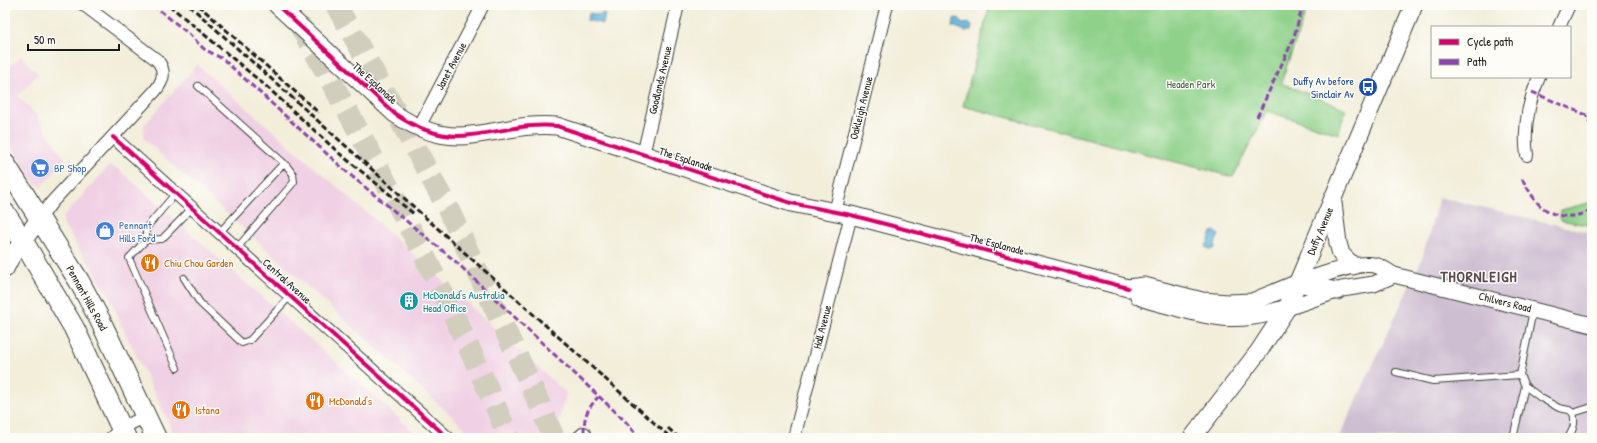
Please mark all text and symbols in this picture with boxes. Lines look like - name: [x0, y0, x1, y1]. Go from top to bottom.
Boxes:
- scale bar: [28, 26, 119, 52]
- legend: [1431, 26, 1571, 78]
- text: 50 m: [34, 31, 55, 48]
- text: Cycle path: [1467, 33, 1513, 50]
- street label: Janet Avenue: [433, 39, 470, 92]
- street label: Goodlands Avenue: [645, 44, 675, 115]
- text: Path: [1467, 53, 1487, 70]
- street label: The Esplanade: [350, 59, 401, 107]
- street label: Oakleigh Avenue: [846, 74, 876, 141]
- place label: Duffy Av before Sinclair Av: [1293, 74, 1355, 101]
- bus stop icon: Duffy Av before Sinclair Av: [1357, 76, 1379, 98]
- park label: Headen Park: [1167, 77, 1216, 91]
- street label: The Esplanade: [657, 144, 715, 174]
- supermarket icon: BP Shop: [29, 157, 51, 179]
- place label: BP Shop: [54, 161, 86, 175]
- street label: Duffy Avenue: [1304, 204, 1337, 257]
- place label: Pennant Hills Ford: [119, 218, 156, 245]
- shop icon: Pennant Hills Ford: [94, 220, 116, 242]
- street label: The Esplanade: [968, 230, 1026, 258]
- restaurant icon: Chiu Chou Garden: [139, 252, 161, 274]
- street label: Central Avenue: [260, 255, 315, 307]
- place label: Chiu Chou Garden: [164, 256, 234, 270]
- street label: Pennant Hills Road: [63, 263, 111, 334]
- district label: THORNLEIGH: [1439, 266, 1518, 287]
- place label: McDonald's Australia Head Office: [423, 288, 505, 315]
- street label: Chilvers Road: [1477, 289, 1533, 315]
- building icon: McDonald's Australia Head Office: [398, 290, 420, 312]
- street label: Hall Avenue: [810, 303, 834, 350]
- restaurant icon: McDonald's: [304, 390, 326, 412]
- place label: McDonald's: [329, 394, 372, 408]
- restaurant icon: Istana: [170, 399, 192, 421]
- place label: Istana: [195, 403, 220, 417]

